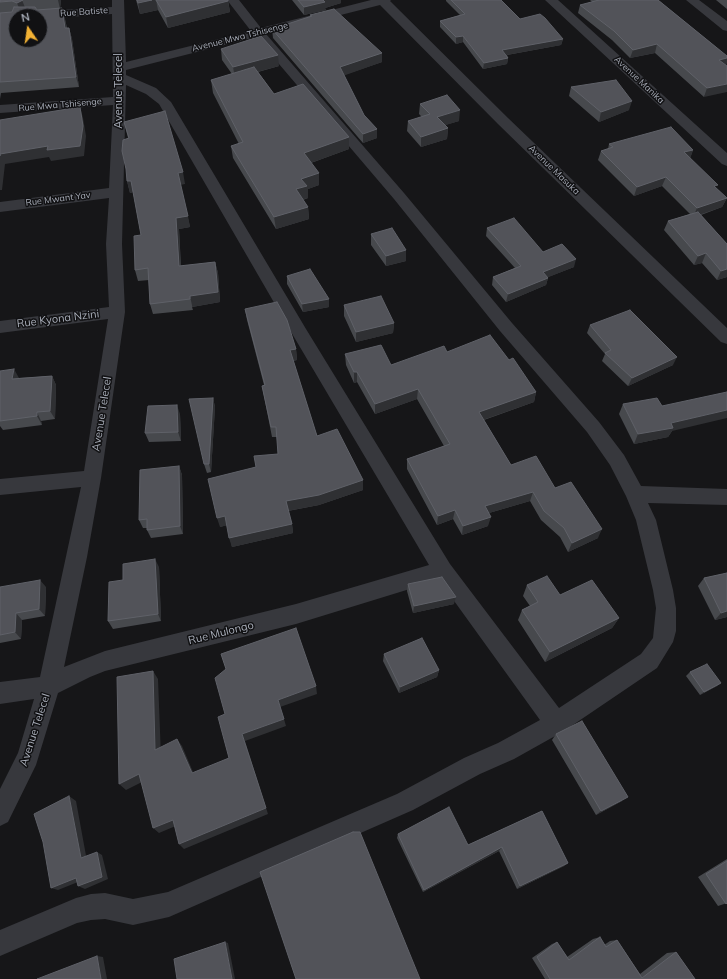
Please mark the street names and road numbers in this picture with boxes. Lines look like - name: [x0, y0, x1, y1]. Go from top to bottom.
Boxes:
- street label: Rue Batiste: [60, 5, 108, 19]
- street label: Avenue Mwa Tshisenge: [191, 20, 289, 54]
- street label: Avenue Telecel: [112, 53, 126, 129]
- street label: Avenue Manika: [612, 54, 666, 106]
- street label: Rue Mwa Tshisenge: [18, 96, 102, 114]
- street label: Avenue Masuka: [526, 143, 582, 197]
- street label: Rue Mwant Yav: [25, 190, 91, 208]
- street label: Rue Kyona Nzini: [16, 307, 100, 331]
- street label: Avenue Telecel: [90, 376, 114, 452]
- street label: Rue Mulongo: [187, 619, 255, 647]
- street label: Avenue Telecel: [17, 692, 53, 768]

